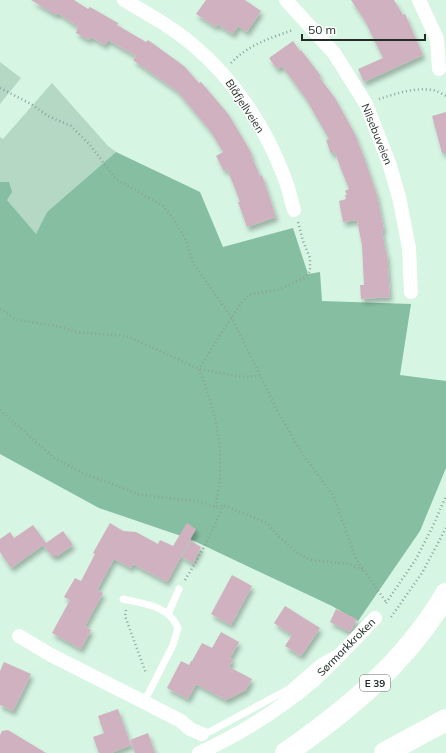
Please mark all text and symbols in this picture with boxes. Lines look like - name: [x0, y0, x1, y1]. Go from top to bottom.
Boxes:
- scale bar: [302, 16, 425, 42]
- text: 50 m: [308, 22, 336, 37]
- street label: Blåfjellveien: [223, 77, 267, 135]
- street label: Nilsebuveien: [358, 101, 396, 167]
- street label: Sørmarkkroken: [314, 615, 378, 679]
- road number: E 39: [360, 675, 390, 691]

